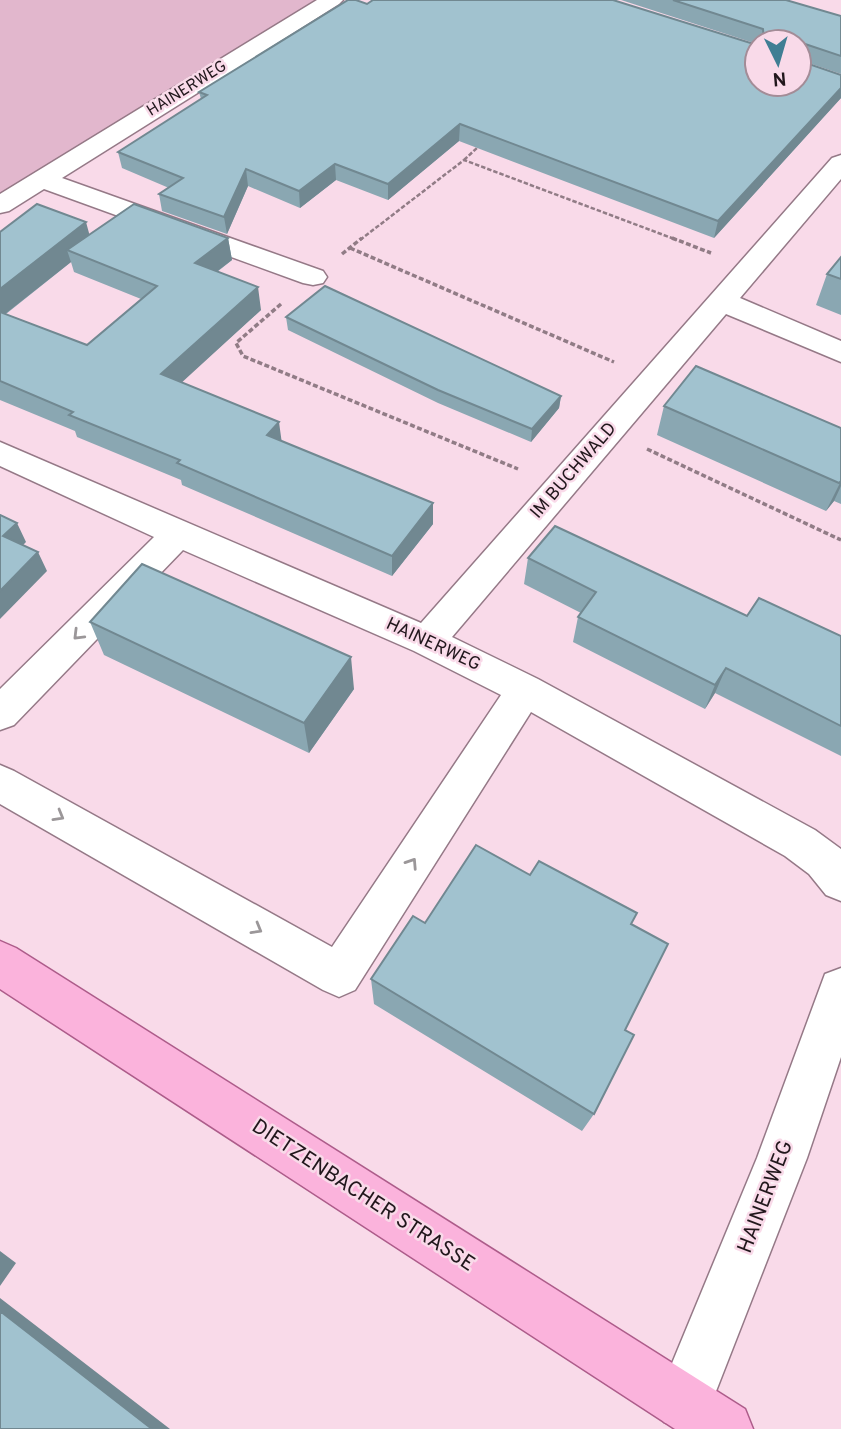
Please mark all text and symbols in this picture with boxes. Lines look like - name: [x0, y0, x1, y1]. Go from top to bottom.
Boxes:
- north arrow: [743, 28, 813, 98]
- street label: HAINERWEG: [143, 57, 231, 121]
- text: N: [771, 65, 787, 90]
- street label: IM BUCHWALD: [526, 418, 622, 524]
- street label: HAINERWEG: [382, 613, 484, 677]
- one-way arrow: [74, 626, 87, 639]
- one-way arrow: [52, 808, 65, 821]
- one-way arrow: [404, 858, 416, 871]
- one-way arrow: [250, 921, 263, 934]
- street label: DIETZENBACHER STRASSE: [246, 1114, 480, 1278]
- street label: HAINERWEG: [732, 1137, 800, 1257]

